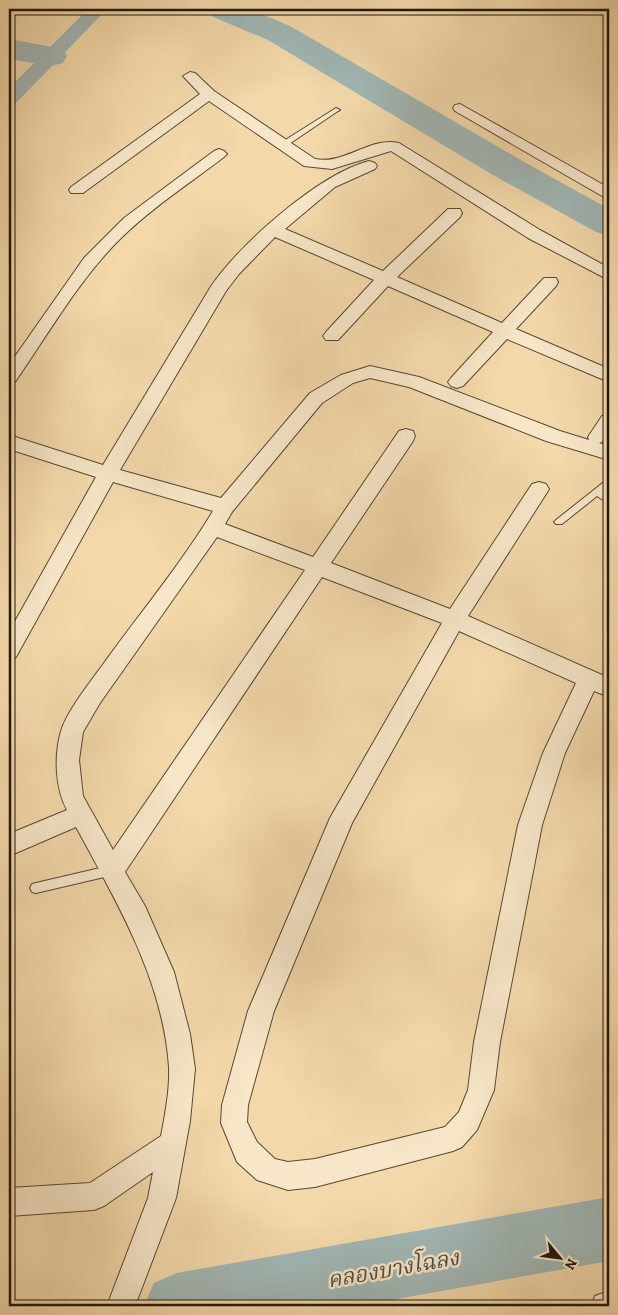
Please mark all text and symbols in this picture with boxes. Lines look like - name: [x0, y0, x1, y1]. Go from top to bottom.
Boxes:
- north arrow: [536, 1232, 586, 1282]
- water label: คลองบางโฉลง: [325, 1241, 463, 1295]
- text: N: [560, 1255, 582, 1273]

